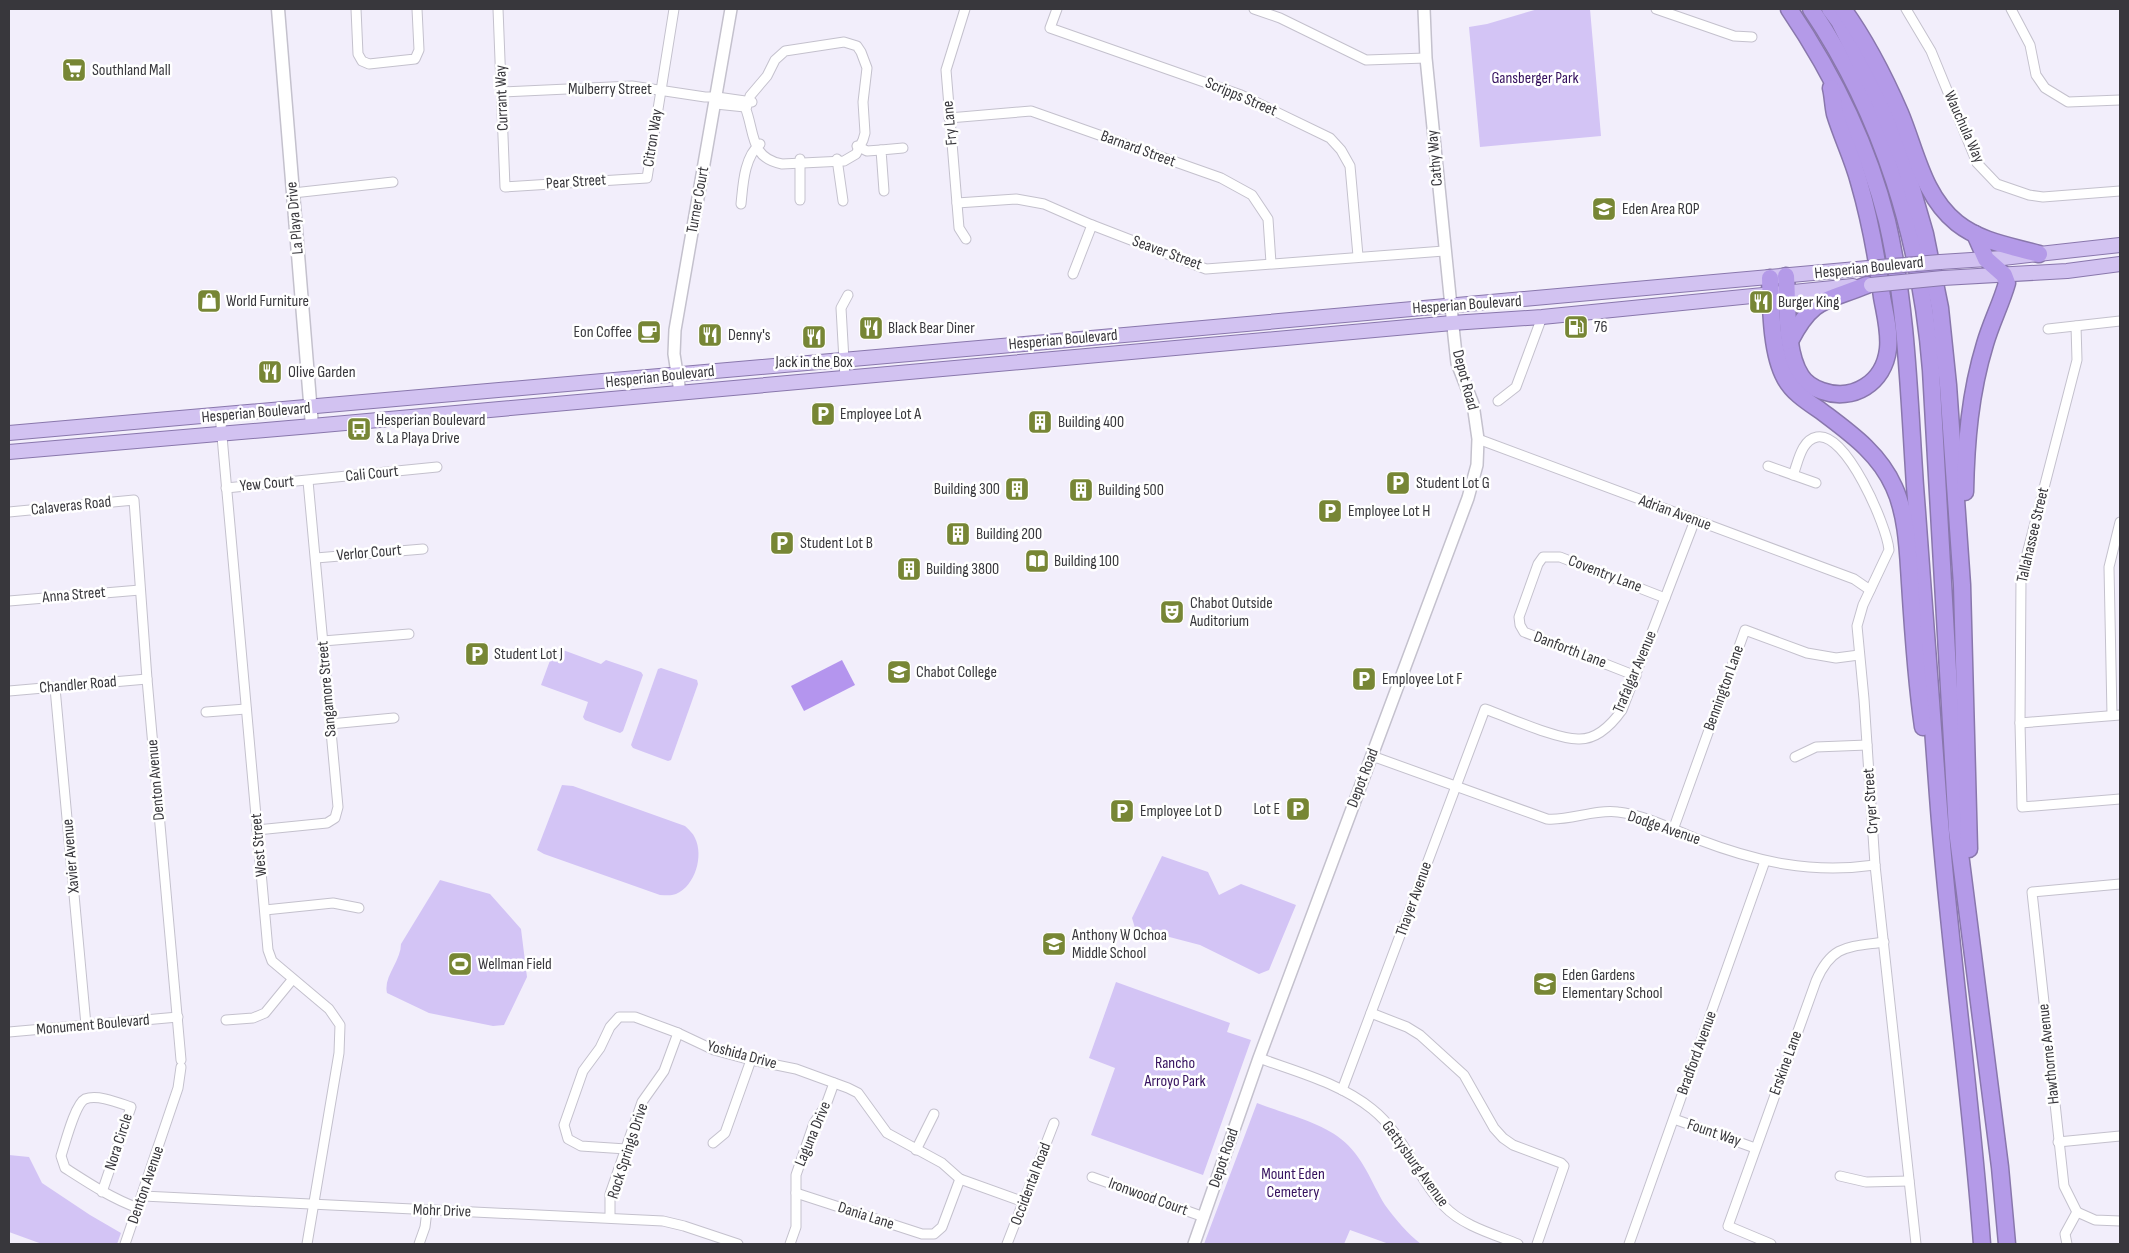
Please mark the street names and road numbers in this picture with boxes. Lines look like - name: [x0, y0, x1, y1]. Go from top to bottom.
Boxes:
- street label: Currant Way: [491, 65, 513, 131]
- street label: Scripps Street: [1202, 73, 1280, 121]
- street label: Mulberry Street: [568, 80, 652, 99]
- street label: Wauchula Way: [1940, 88, 1988, 166]
- street label: Fry Lane: [939, 100, 961, 146]
- street label: Citron Way: [639, 108, 667, 168]
- street label: Barnard Street: [1098, 127, 1178, 171]
- street label: Cathy Way: [1423, 129, 1447, 187]
- street label: Turner Court: [683, 165, 713, 235]
- street label: Pear Street: [545, 170, 607, 194]
- street label: La Playa Drive: [282, 181, 308, 255]
- street label: Seaver Street: [1130, 232, 1205, 274]
- street label: Hesperian Boulevard: [1814, 253, 1924, 283]
- street label: Hesperian Boulevard: [1412, 292, 1522, 318]
- street label: Hesperian Boulevard: [1008, 326, 1118, 354]
- street label: Depot Road: [1448, 348, 1482, 412]
- street label: Hesperian Boulevard: [605, 362, 715, 392]
- street label: Hesperian Boulevard: [201, 399, 311, 427]
- street label: Cali Court: [345, 462, 400, 486]
- street label: Yew Court: [239, 472, 295, 496]
- street label: Tallahassee Street: [2013, 485, 2053, 584]
- street label: Adrian Avenue: [1635, 491, 1714, 535]
- street label: Calaveras Road: [30, 492, 112, 520]
- street label: Verlor Court: [336, 541, 402, 565]
- street label: Coventry Lane: [1566, 551, 1644, 597]
- street label: Anna Street: [41, 583, 106, 607]
- street label: Danforth Lane: [1531, 627, 1609, 673]
- street label: Trafalgar Avenue: [1609, 628, 1661, 716]
- street label: Sangamore Street: [313, 640, 341, 738]
- street label: Bennington Lane: [1700, 643, 1748, 733]
- street label: Chandler Road: [39, 672, 117, 698]
- street label: Denton Avenue: [143, 739, 169, 821]
- street label: Depot Road: [1343, 746, 1383, 810]
- street label: Cryer Street: [1859, 767, 1883, 834]
- street label: Dodge Avenue: [1625, 807, 1703, 849]
- street label: West Street: [247, 812, 271, 877]
- street label: Xavier Avenue: [58, 818, 84, 895]
- street label: Thayer Avenue: [1392, 859, 1436, 939]
- street label: Hawthorne Avenue: [2034, 1003, 2064, 1105]
- street label: Bradford Avenue: [1673, 1008, 1721, 1098]
- street label: Monument Boulevard: [36, 1011, 150, 1039]
- street label: Erskine Lane: [1766, 1028, 1806, 1098]
- street label: Yoshida Drive: [705, 1037, 779, 1073]
- street label: Laguna Drive: [791, 1099, 835, 1169]
- street label: Rock Springs Drive: [604, 1101, 652, 1201]
- street label: Nora Circle: [101, 1111, 137, 1173]
- street label: Fount Way: [1685, 1115, 1743, 1151]
- street label: Gettysburg Avenue: [1377, 1117, 1453, 1211]
- street label: Depot Road: [1205, 1126, 1243, 1190]
- street label: Occidental Road: [1007, 1140, 1055, 1228]
- street label: Denton Avenue: [124, 1144, 168, 1226]
- street label: Ironwood Court: [1106, 1174, 1190, 1220]
- street label: Dania Lane: [836, 1198, 896, 1234]
- street label: Mohr Drive: [413, 1200, 471, 1222]

